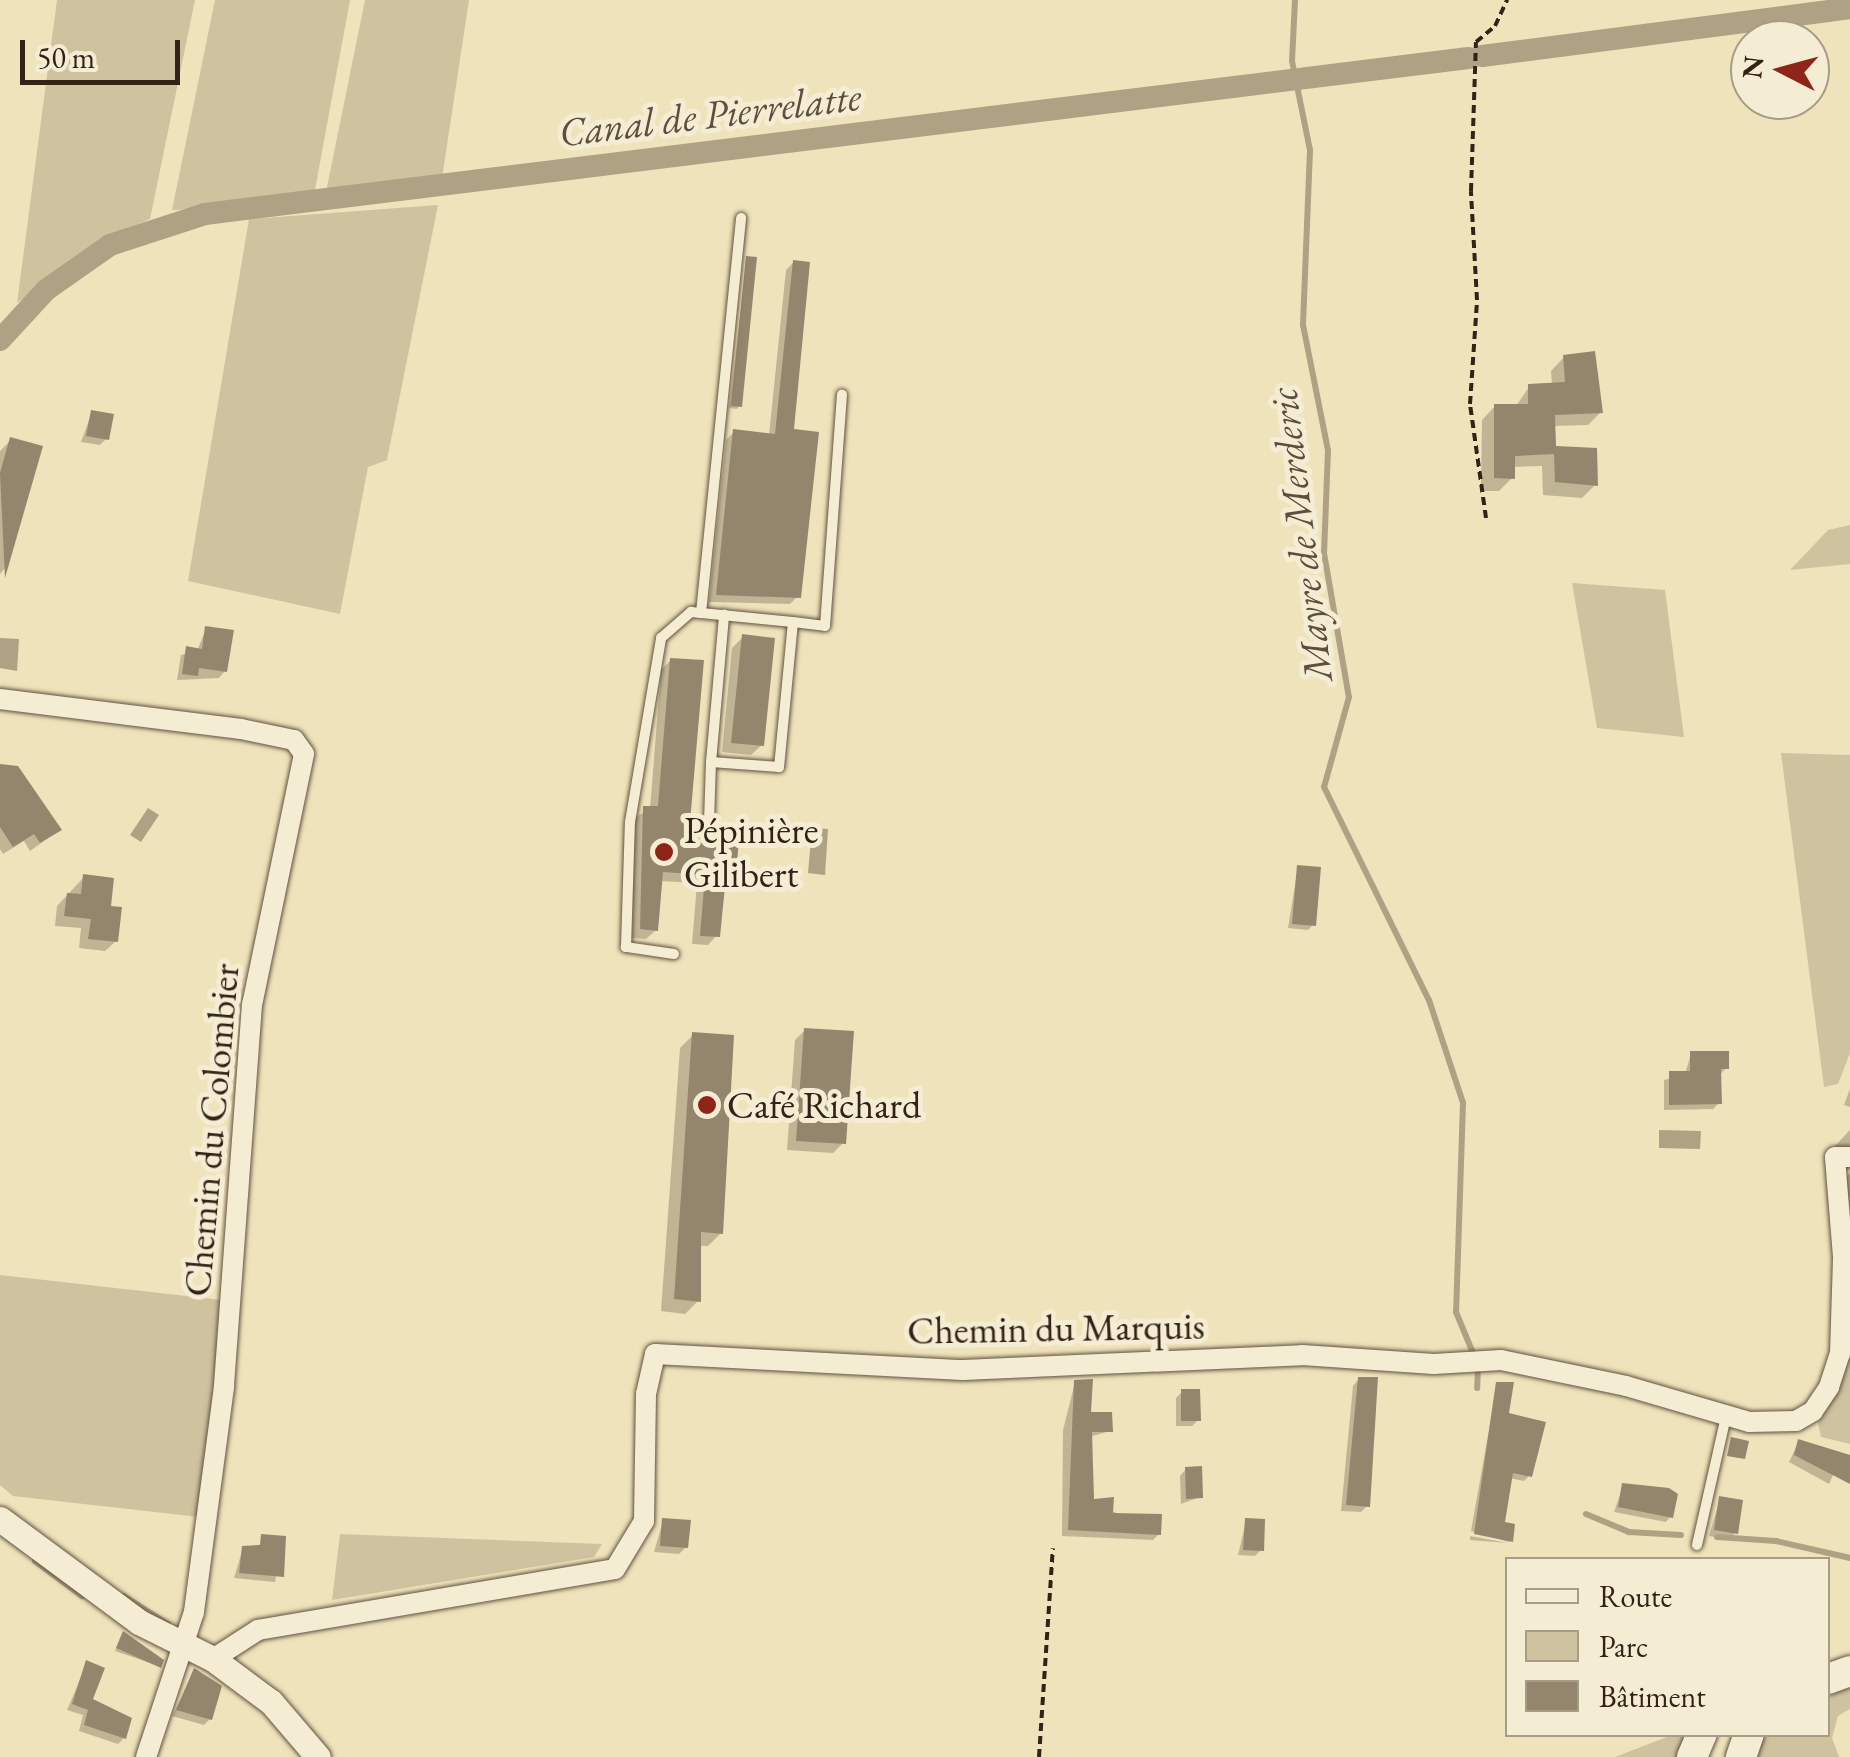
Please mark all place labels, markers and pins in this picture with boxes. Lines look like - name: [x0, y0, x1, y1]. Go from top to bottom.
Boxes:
- place label: Pépinière Gilibert: [684, 807, 819, 896]
- marker: Pépinière Gilibert: [653, 841, 675, 863]
- place label: Café Richard: [727, 1082, 921, 1128]
- marker: Café Richard: [696, 1094, 718, 1116]

